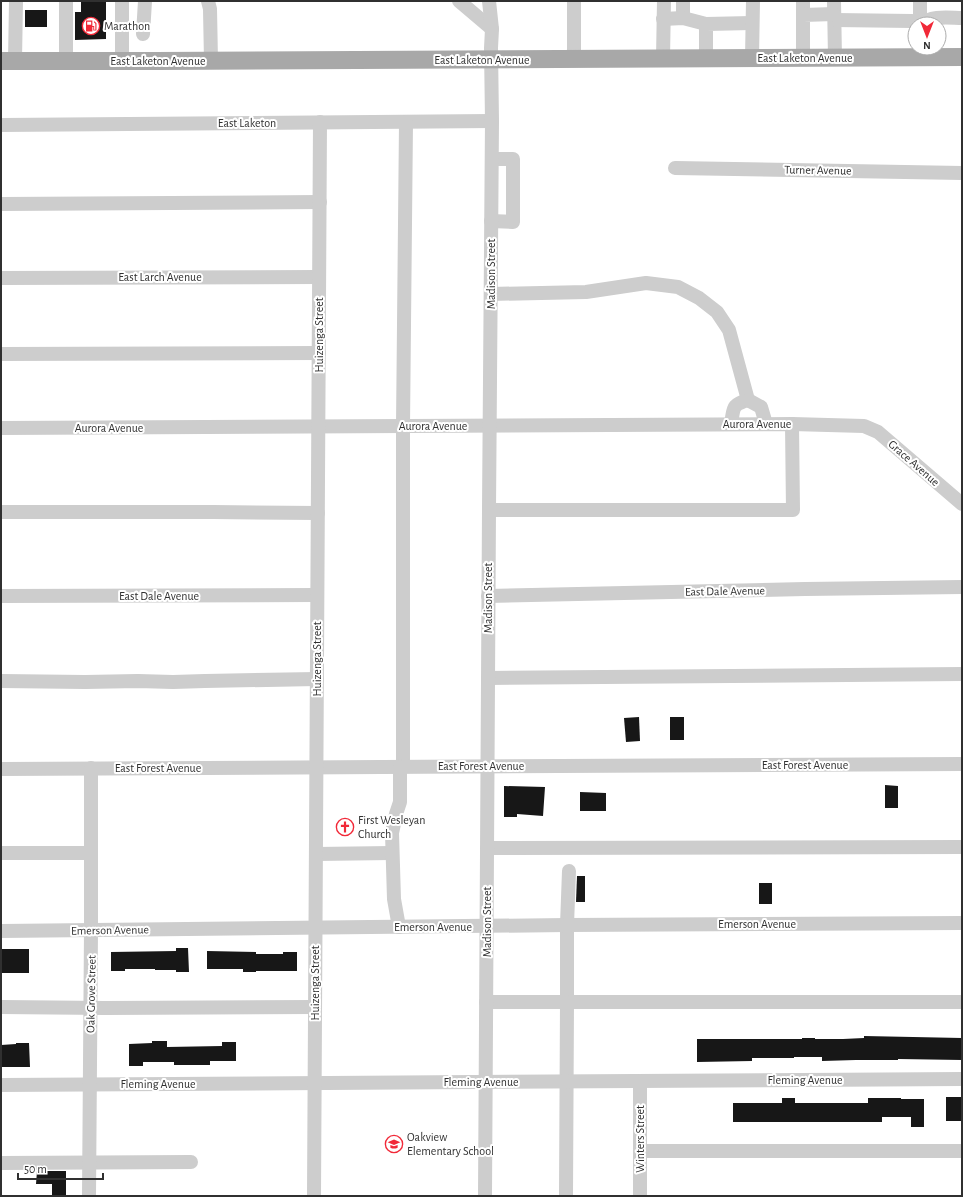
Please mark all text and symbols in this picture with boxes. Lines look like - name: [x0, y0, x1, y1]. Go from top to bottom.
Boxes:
- fuel station icon: Marathon: [81, 16, 101, 36]
- north arrow: [907, 16, 947, 56]
- place label: Marathon: [104, 20, 150, 32]
- text: N: [923, 40, 931, 51]
- street label: East Laketon Avenue: [757, 52, 853, 64]
- street label: East Laketon Avenue: [434, 54, 530, 66]
- street label: East Laketon Avenue: [110, 55, 206, 67]
- street label: East Laketon: [218, 117, 276, 129]
- street label: Turner Avenue: [784, 163, 852, 177]
- street label: Madison Street: [485, 239, 497, 309]
- street label: East Larch Avenue: [118, 271, 202, 283]
- street label: Huizenga Street: [313, 297, 325, 373]
- street label: Aurora Avenue: [723, 418, 791, 430]
- street label: Aurora Avenue: [399, 420, 467, 432]
- street label: Aurora Avenue: [75, 422, 143, 434]
- street label: Grace Avenue: [886, 438, 942, 488]
- street label: Madison Street: [482, 563, 494, 633]
- street label: East Dale Avenue: [685, 584, 765, 598]
- street label: East Dale Avenue: [119, 590, 199, 602]
- street label: Huizenga Street: [311, 621, 323, 697]
- street label: East Forest Avenue: [762, 759, 848, 771]
- street label: East Forest Avenue: [438, 760, 524, 772]
- street label: East Forest Avenue: [115, 762, 201, 774]
- place label: First Wesleyan Church: [358, 814, 425, 840]
- church icon: First Wesleyan Church: [335, 817, 355, 837]
- street label: Madison Street: [481, 887, 493, 957]
- street label: Emerson Avenue: [718, 918, 796, 930]
- street label: Emerson Avenue: [394, 921, 472, 933]
- street label: Emerson Avenue: [71, 923, 149, 937]
- street label: Huizenga Street: [309, 945, 321, 1021]
- street label: Oak Grove Street: [84, 955, 98, 1033]
- street label: Fleming Avenue: [767, 1074, 843, 1086]
- street label: Fleming Avenue: [443, 1076, 519, 1088]
- street label: Fleming Avenue: [120, 1078, 196, 1090]
- street label: Winters Street: [634, 1105, 646, 1173]
- place label: Oakview Elementary School: [407, 1131, 494, 1158]
- school or university icon: Oakview Elementary School: [384, 1134, 404, 1154]
- scale bar: [18, 1155, 103, 1181]
- text: 50 m: [24, 1163, 47, 1175]

